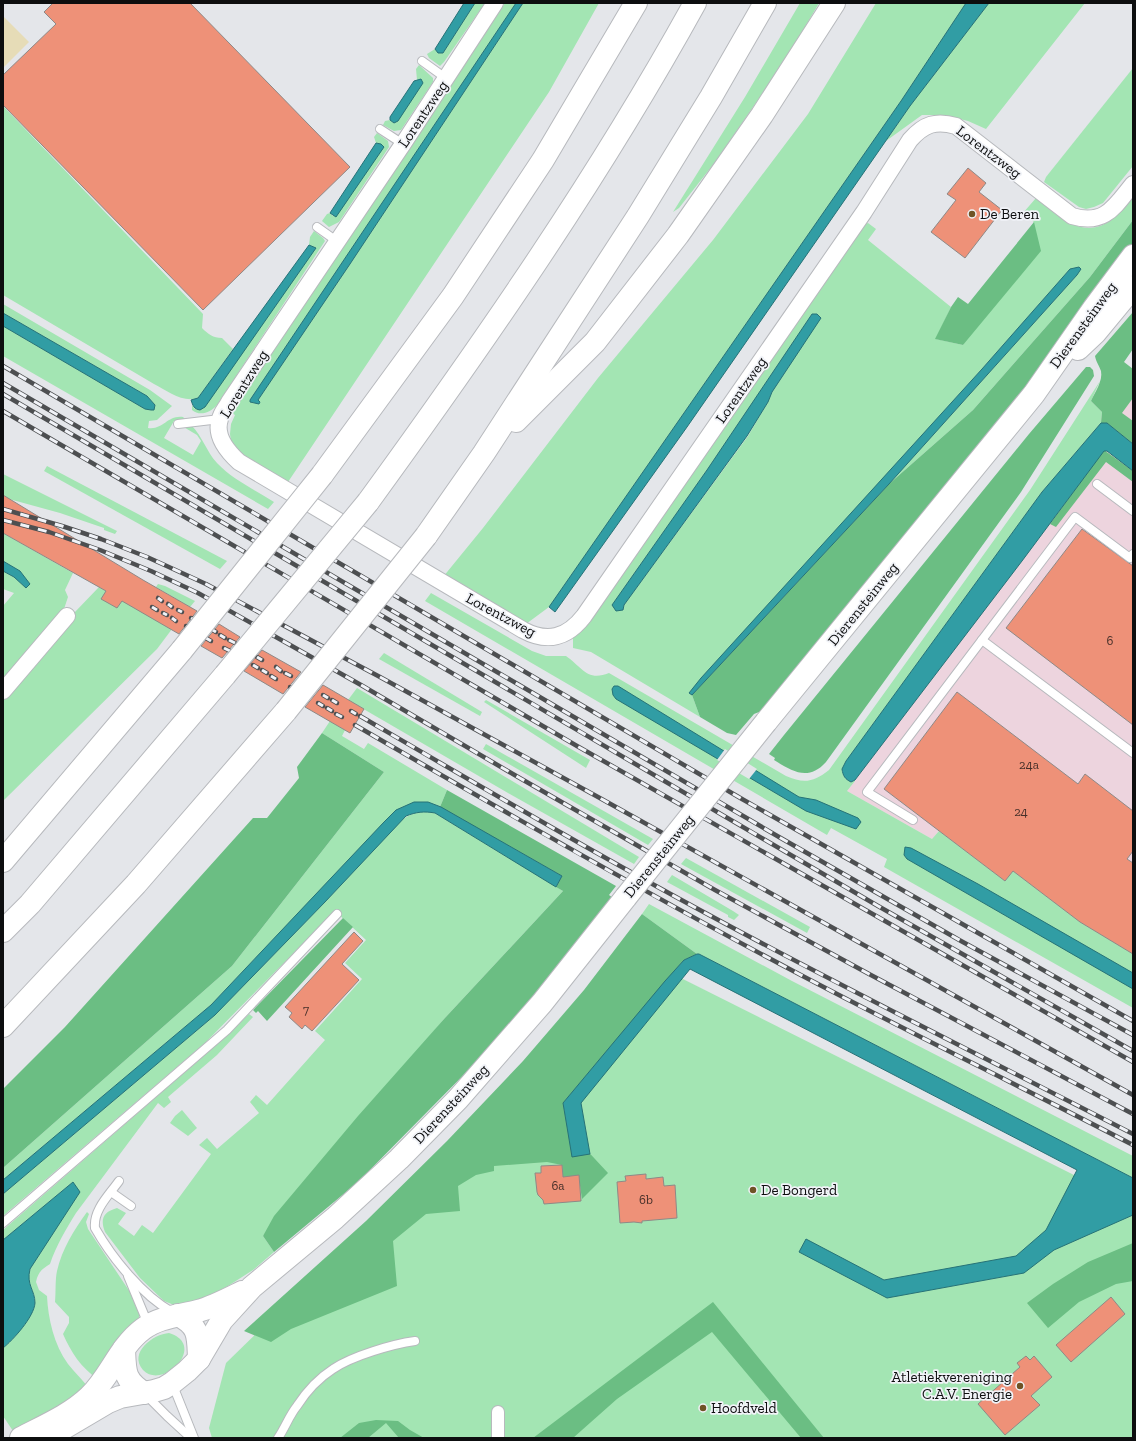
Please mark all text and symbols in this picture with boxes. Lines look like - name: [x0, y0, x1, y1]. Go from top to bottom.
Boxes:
- street label: Lorentzweg: [394, 77, 452, 151]
- street label: Lorentzweg: [953, 122, 1025, 182]
- place label: De Beren: [980, 205, 1039, 223]
- marker: De Beren: [967, 209, 977, 219]
- street label: Dierensteinweg: [1046, 278, 1120, 372]
- street label: Lorentzweg: [216, 347, 272, 421]
- street label: Lorentzweg: [712, 353, 770, 427]
- street label: Dierensteinweg: [824, 559, 902, 649]
- street label: Lorentzweg: [463, 589, 539, 641]
- house number: 6: [1107, 633, 1114, 648]
- house number: 24a: [1019, 757, 1040, 772]
- house number: 24: [1014, 804, 1028, 819]
- street label: Dierensteinweg: [620, 811, 698, 901]
- house number: 7: [303, 1002, 309, 1017]
- street label: Dierensteinweg: [410, 1061, 492, 1147]
- house number: 6a: [551, 1178, 565, 1193]
- place label: De Bongerd: [761, 1181, 838, 1199]
- marker: De Bongerd: [748, 1185, 758, 1195]
- house number: 6b: [639, 1192, 653, 1207]
- place label: Atletiekvereniging C.A.V. Energie: [891, 1368, 1012, 1403]
- marker: Atletiekvereniging C.A.V. Energie: [1015, 1381, 1025, 1391]
- place label: Hoofdveld: [711, 1399, 778, 1417]
- marker: Hoofdveld: [698, 1403, 708, 1413]

